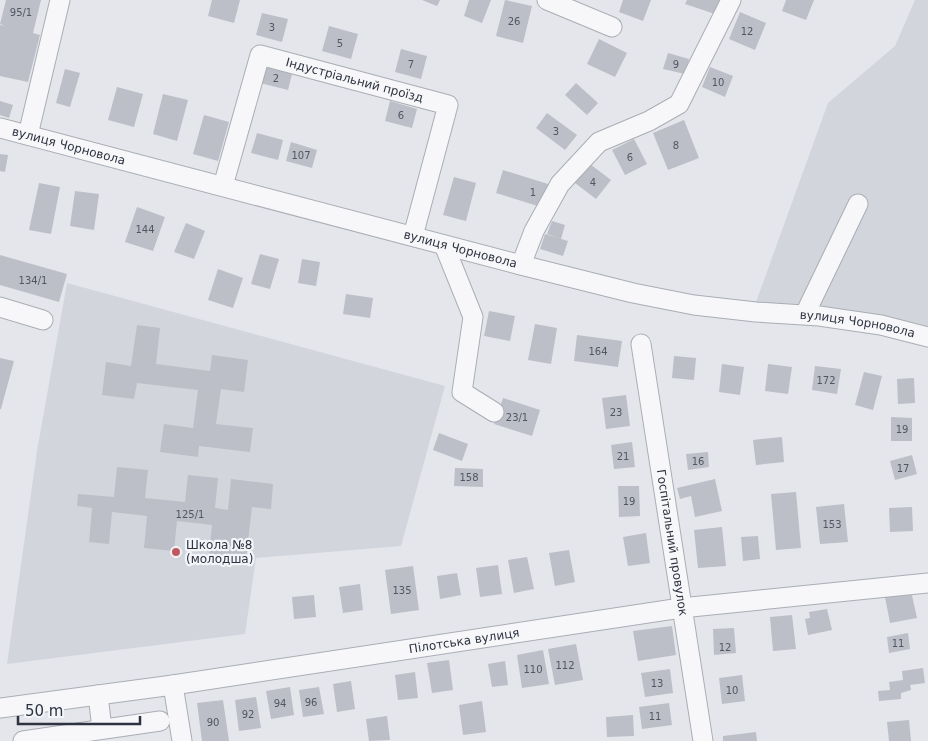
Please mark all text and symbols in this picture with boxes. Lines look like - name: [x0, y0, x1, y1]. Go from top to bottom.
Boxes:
- house number: 95/1: [10, 7, 32, 18]
- house number: 26: [508, 16, 520, 27]
- house number: 3: [269, 22, 275, 33]
- house number: 12: [741, 26, 753, 37]
- house number: 5: [337, 38, 343, 49]
- street label: Індустріальний проїзд: [284, 55, 425, 105]
- house number: 7: [408, 59, 414, 70]
- house number: 9: [673, 59, 679, 70]
- house number: 2: [273, 73, 279, 84]
- house number: 10: [712, 77, 724, 88]
- house number: 6: [398, 110, 404, 121]
- street label: вулиця Чорновола: [10, 124, 127, 168]
- house number: 3: [553, 126, 559, 137]
- house number: 8: [673, 140, 679, 151]
- house number: 107: [291, 150, 311, 161]
- house number: 6: [627, 152, 633, 163]
- house number: 4: [590, 177, 596, 188]
- house number: 1: [530, 187, 536, 198]
- house number: 144: [135, 224, 155, 235]
- street label: вулиця Чорновола: [402, 227, 519, 271]
- house number: 134/1: [19, 275, 47, 286]
- street label: вулиця Чорновола: [799, 308, 917, 340]
- house number: 164: [588, 346, 608, 357]
- house number: 172: [816, 375, 836, 386]
- house number: 23: [610, 407, 622, 418]
- house number: 23/1: [506, 412, 528, 423]
- house number: 19: [896, 424, 908, 435]
- house number: 21: [617, 451, 629, 462]
- house number: 16: [692, 456, 704, 467]
- house number: 17: [897, 463, 909, 474]
- street label: Госпітальний провулок: [654, 468, 690, 617]
- house number: 158: [459, 472, 479, 483]
- house number: 19: [623, 496, 635, 507]
- house number: 125/1: [176, 509, 204, 520]
- house number: 153: [822, 519, 842, 530]
- place label: Школа №8 (молодша): [186, 538, 253, 566]
- marker: Школа №8 (молодша): [170, 546, 182, 558]
- house number: 135: [392, 585, 412, 596]
- street label: Пілотська вулиця: [408, 626, 520, 656]
- house number: 11: [892, 638, 904, 649]
- house number: 12: [719, 642, 731, 653]
- house number: 112: [555, 660, 575, 671]
- house number: 110: [523, 664, 543, 675]
- house number: 13: [651, 678, 663, 689]
- house number: 10: [726, 685, 738, 696]
- scale bar: [18, 694, 140, 726]
- house number: 96: [305, 697, 317, 708]
- house number: 94: [274, 698, 286, 709]
- text: 50 m: [25, 702, 63, 720]
- house number: 92: [242, 709, 254, 720]
- house number: 11: [649, 711, 661, 722]
- house number: 90: [207, 717, 219, 728]

